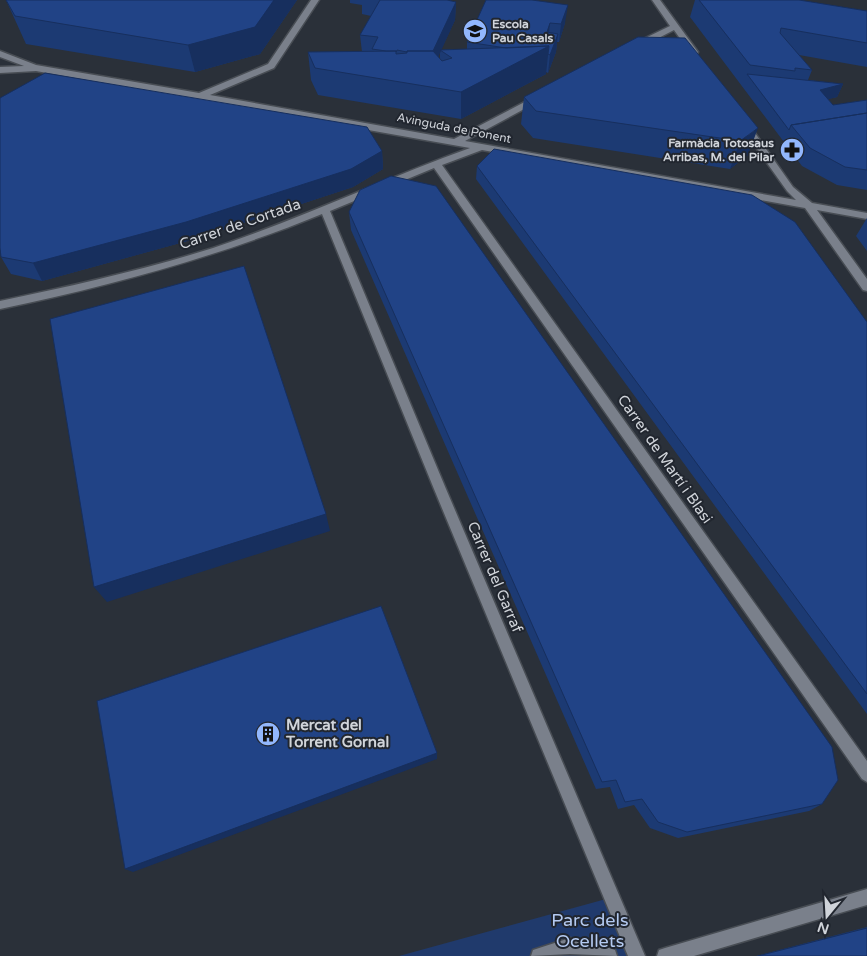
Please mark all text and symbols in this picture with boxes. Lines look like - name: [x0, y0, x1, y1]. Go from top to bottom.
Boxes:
- place label: Escola Pau Casals: [492, 17, 553, 45]
- school or university icon: Escola Pau Casals: [462, 18, 488, 44]
- street label: Avinguda de Ponent: [396, 110, 513, 146]
- place label: Farmàcia Totosaus Arribas, M. del Pilar: [663, 136, 774, 164]
- pharmacy icon: Farmàcia Totosaus Arribas, M. del Pilar: [779, 137, 805, 163]
- street label: Carrer de Cortada: [177, 195, 303, 253]
- street label: Carrer de Martí i Blasi: [614, 391, 716, 527]
- street label: Carrer del Garraf: [463, 519, 527, 636]
- place label: Mercat del Torrent Gornal: [285, 716, 389, 751]
- building icon: Mercat del Torrent Gornal: [255, 721, 281, 747]
- north arrow: [802, 891, 852, 941]
- park label: Parc dels Ocellets: [551, 909, 629, 952]
- text: N: [815, 918, 831, 938]

